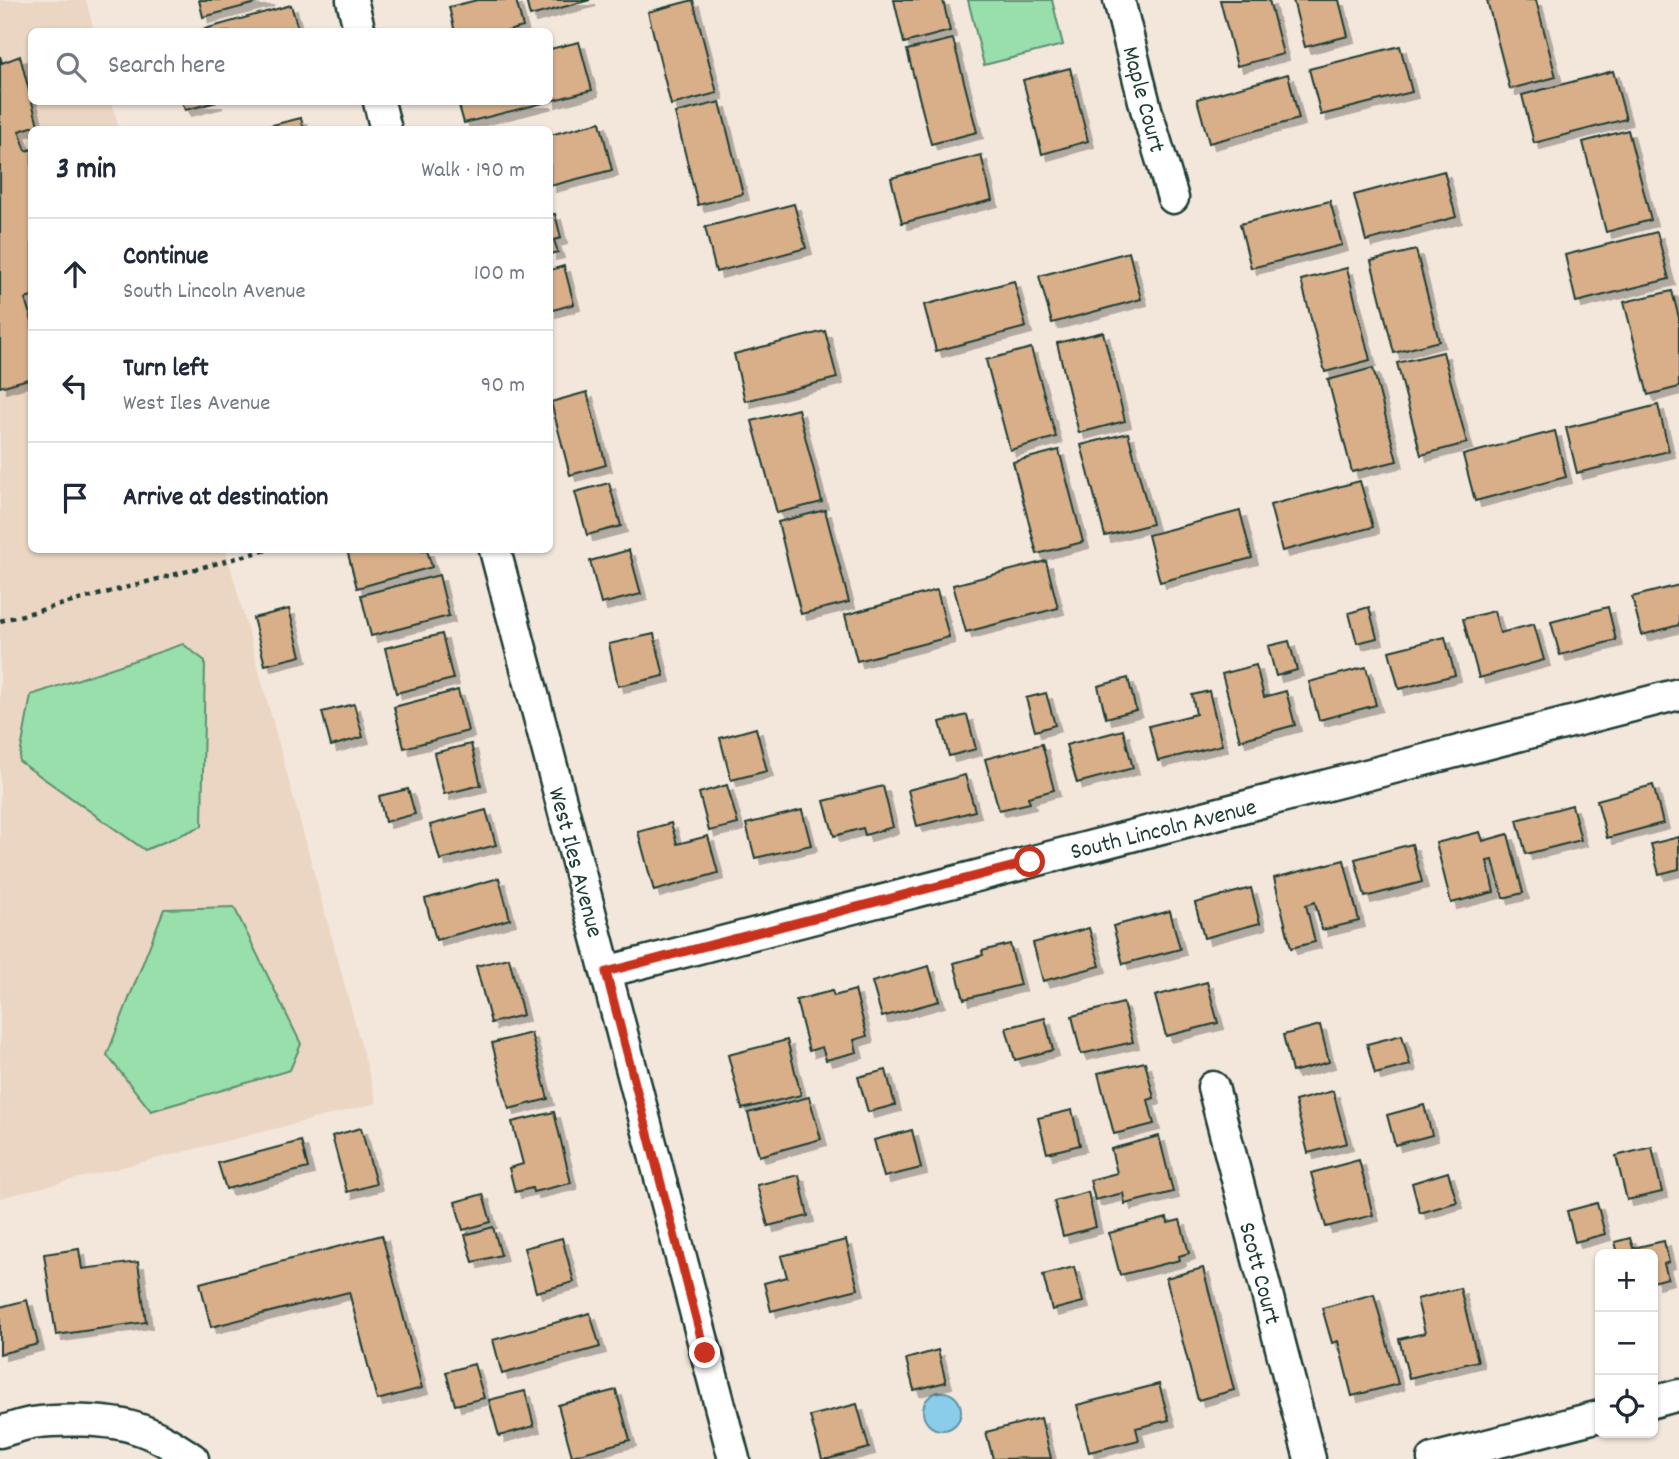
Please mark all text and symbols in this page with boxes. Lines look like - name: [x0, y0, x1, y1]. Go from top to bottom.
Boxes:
- search box: [28, 28, 553, 105]
- street label: Maple Court: [1112, 43, 1173, 157]
- icon: search: [52, 48, 90, 86]
- text: Search here: [108, 48, 226, 85]
- text: 3 min: [56, 150, 116, 193]
- text: Walk · 190 m: [421, 155, 525, 188]
- text: Continue: [123, 239, 208, 276]
- icon: ahead: [56, 255, 94, 293]
- text: 100 m: [474, 258, 525, 291]
- text: South Lincoln Avenue: [123, 276, 306, 309]
- text: Turn left: [123, 351, 209, 388]
- icon: left: [56, 367, 94, 405]
- text: 90 m: [481, 370, 525, 403]
- text: West Iles Avenue: [123, 388, 270, 421]
- icon: arrive: [56, 479, 94, 517]
- text: Arrive at destination: [123, 480, 328, 517]
- street label: West Iles Avenue: [538, 784, 610, 941]
- street label: South Lincoln Avenue: [1067, 791, 1260, 870]
- route start: [1014, 846, 1045, 877]
- street label: Scott Court: [1228, 1219, 1288, 1329]
- map controls: [1595, 1249, 1658, 1438]
- button: +: [1595, 1249, 1658, 1312]
- button: −: [1595, 1312, 1658, 1375]
- route end: [689, 1337, 720, 1368]
- button: locate: [1595, 1375, 1658, 1438]

